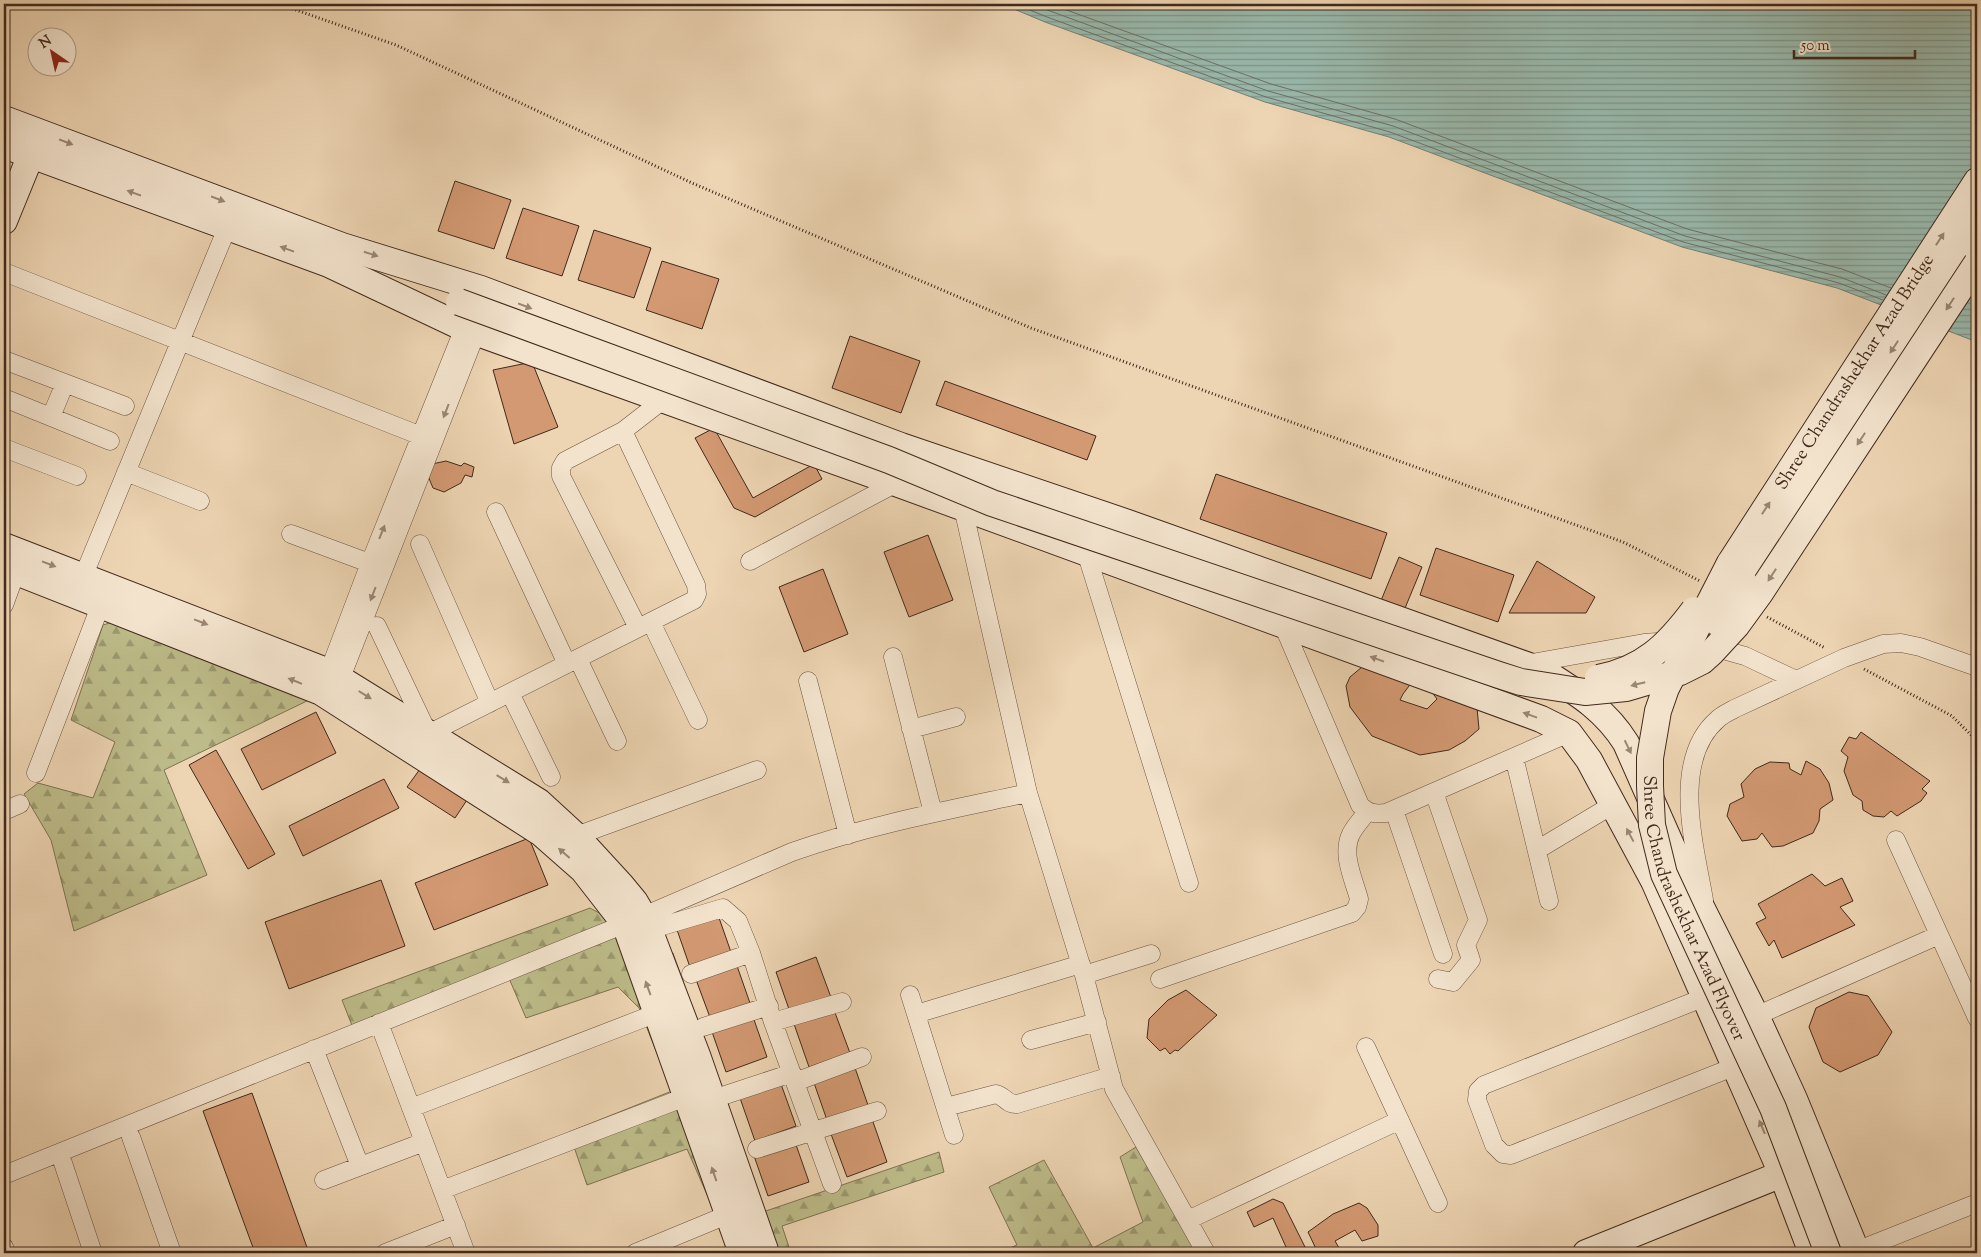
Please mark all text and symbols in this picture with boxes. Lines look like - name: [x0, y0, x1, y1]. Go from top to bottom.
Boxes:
- north arrow: [28, 28, 78, 78]
- scale bar: [1794, 28, 1915, 60]
- text: N: [36, 31, 56, 54]
- text: 50 m: [1800, 36, 1830, 57]
- one-way arrow: [58, 139, 73, 146]
- one-way arrow: [126, 189, 141, 197]
- one-way arrow: [211, 195, 226, 203]
- one-way arrow: [1935, 232, 1945, 245]
- one-way arrow: [279, 245, 294, 253]
- street label: Shree Chandrashekhar Azad Bridge: [1770, 250, 1941, 496]
- one-way arrow: [363, 251, 378, 259]
- one-way arrow: [1946, 297, 1955, 310]
- one-way arrow: [518, 302, 533, 310]
- one-way arrow: [1889, 340, 1898, 354]
- one-way arrow: [441, 403, 449, 418]
- one-way arrow: [1856, 433, 1866, 446]
- one-way arrow: [1762, 501, 1771, 514]
- one-way arrow: [379, 525, 387, 539]
- one-way arrow: [42, 560, 56, 568]
- one-way arrow: [1767, 568, 1777, 582]
- one-way arrow: [369, 587, 377, 602]
- one-way arrow: [194, 619, 208, 627]
- one-way arrow: [1369, 655, 1384, 663]
- one-way arrow: [287, 677, 302, 685]
- one-way arrow: [1630, 681, 1645, 689]
- one-way arrow: [358, 690, 372, 699]
- one-way arrow: [1522, 711, 1537, 718]
- one-way arrow: [1624, 740, 1632, 754]
- one-way arrow: [497, 775, 510, 784]
- street label: Shree Chandrashekhar Azad Flyover: [1635, 775, 1751, 1046]
- one-way arrow: [1626, 828, 1634, 842]
- one-way arrow: [557, 847, 570, 858]
- one-way arrow: [644, 980, 652, 995]
- one-way arrow: [1757, 1120, 1765, 1134]
- one-way arrow: [710, 1166, 718, 1181]

